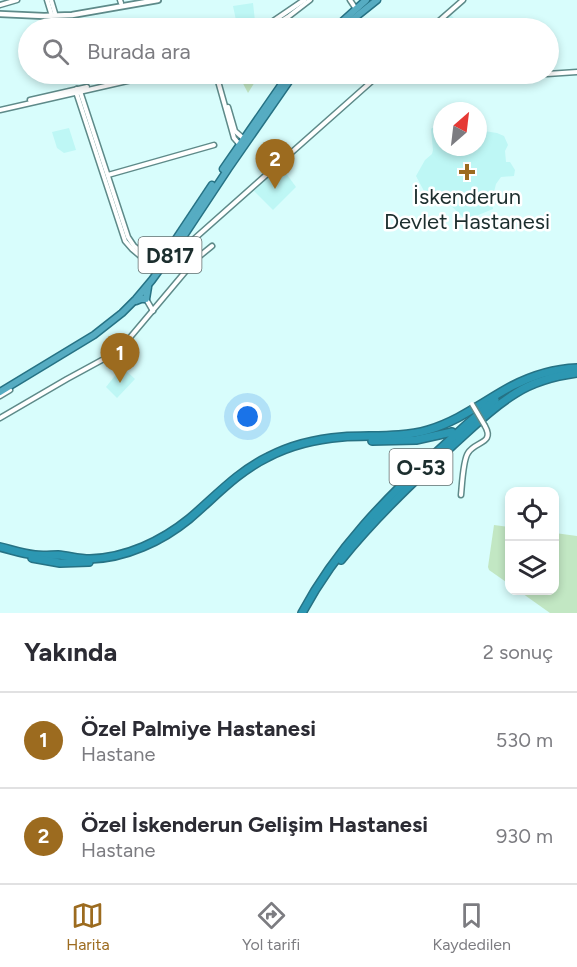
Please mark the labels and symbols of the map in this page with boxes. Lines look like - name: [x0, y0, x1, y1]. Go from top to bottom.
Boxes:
- north arrow: [433, 102, 487, 156]
- pin: 2: [256, 140, 294, 189]
- marker: İskenderun Devlet Hastanesi: [458, 163, 476, 181]
- place label: İskenderun Devlet Hastanesi: [384, 183, 550, 235]
- road number: D817: [138, 237, 201, 273]
- pin: 1: [100, 334, 140, 383]
- your location: [233, 402, 262, 431]
- road number: O-53: [390, 449, 452, 485]

